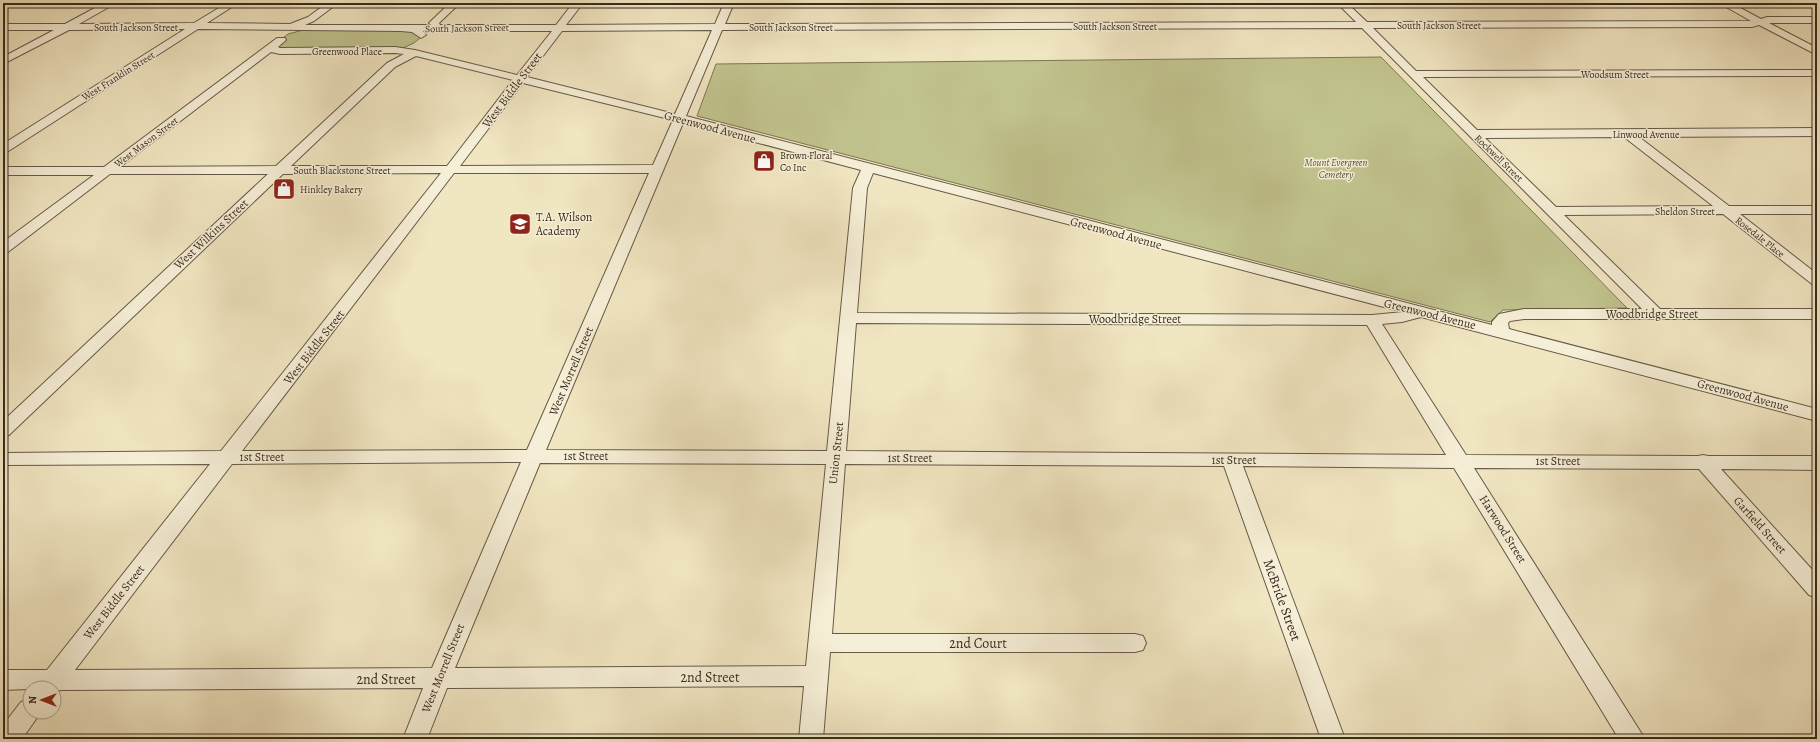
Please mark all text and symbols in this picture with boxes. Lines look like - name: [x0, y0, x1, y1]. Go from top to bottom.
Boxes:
- street label: South Jackson Street: [1397, 19, 1482, 32]
- street label: South Jackson Street: [1073, 20, 1158, 33]
- street label: South Jackson Street: [94, 21, 179, 34]
- street label: South Jackson Street: [425, 21, 510, 35]
- street label: South Jackson Street: [749, 21, 834, 34]
- street label: Greenwood Place: [312, 45, 382, 58]
- street label: West Franklin Street: [78, 48, 157, 104]
- street label: West Biddle Street: [478, 49, 546, 132]
- street label: Woodsum Street: [1580, 68, 1650, 81]
- street label: Greenwood Avenue: [662, 107, 758, 147]
- street label: West Mason Street: [111, 113, 181, 171]
- street label: Linwood Avenue: [1612, 128, 1680, 141]
- street label: Rockwell Street: [1472, 132, 1527, 185]
- shop icon: Brown Floral Co Inc: [751, 148, 777, 174]
- place label: Brown Floral Co Inc: [780, 149, 833, 174]
- park label: Mount Evergreen Cemetery: [1305, 156, 1367, 181]
- street label: South Blackstone Street: [293, 164, 391, 177]
- shop icon: Hinkley Bakery: [271, 176, 297, 202]
- place label: Hinkley Bakery: [300, 183, 363, 196]
- street label: West Wilkins Street: [170, 195, 252, 273]
- street label: Sheldon Street: [1655, 205, 1716, 218]
- place label: T.A. Wilson Academy: [535, 209, 593, 239]
- school or university icon: T.A. Wilson Academy: [507, 211, 533, 237]
- street label: Greenwood Avenue: [1068, 213, 1164, 253]
- street label: Rosedale Place: [1733, 214, 1788, 261]
- street label: Greenwood Avenue: [1382, 295, 1478, 333]
- street label: West Biddle Street: [279, 306, 348, 388]
- street label: Woodbridge Street: [1605, 306, 1698, 322]
- street label: Woodbridge Street: [1088, 311, 1181, 327]
- street label: West Morrell Street: [545, 324, 597, 419]
- street label: Greenwood Avenue: [1695, 375, 1791, 415]
- street label: Union Street: [825, 421, 847, 485]
- street label: 1st Street: [564, 448, 608, 464]
- street label: 1st Street: [240, 449, 284, 465]
- street label: 1st Street: [888, 450, 932, 466]
- street label: 1st Street: [1212, 452, 1256, 468]
- street label: 1st Street: [1536, 453, 1580, 469]
- street label: Harwood Street: [1476, 492, 1530, 566]
- street label: Garfield Street: [1730, 493, 1790, 557]
- street label: McBride Street: [1258, 557, 1306, 644]
- street label: West Biddle Street: [79, 561, 148, 643]
- street label: West Morrell Street: [417, 621, 468, 716]
- street label: 2nd Court: [949, 634, 1007, 653]
- street label: 2nd Street: [680, 668, 740, 687]
- street label: 2nd Street: [356, 670, 416, 689]
- north arrow: [22, 680, 62, 720]
- text: N: [25, 696, 40, 704]

